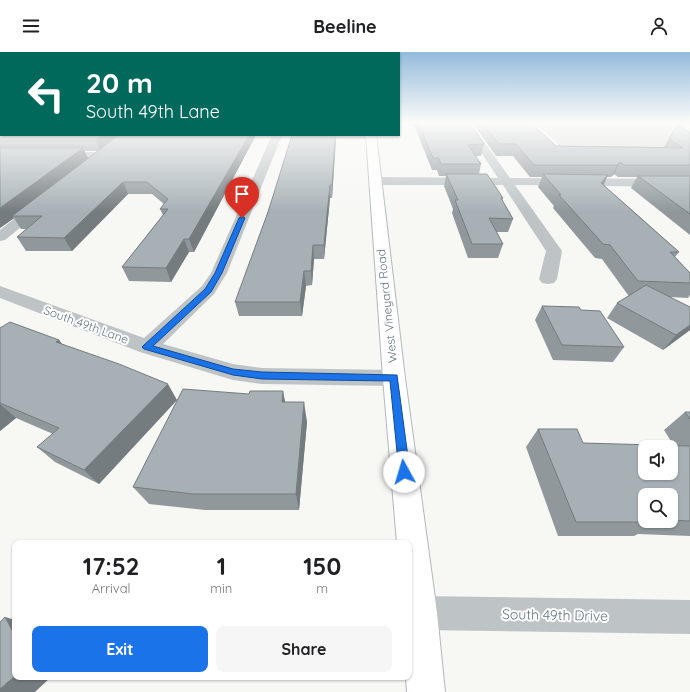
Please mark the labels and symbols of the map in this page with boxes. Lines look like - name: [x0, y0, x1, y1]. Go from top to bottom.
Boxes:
- pin: [225, 177, 259, 218]
- street label: West Vineyard Road: [373, 249, 400, 364]
- street label: South 49th Lane: [42, 302, 131, 347]
- position arrow: [383, 451, 425, 493]
- street label: South 49th Drive: [502, 605, 608, 625]

